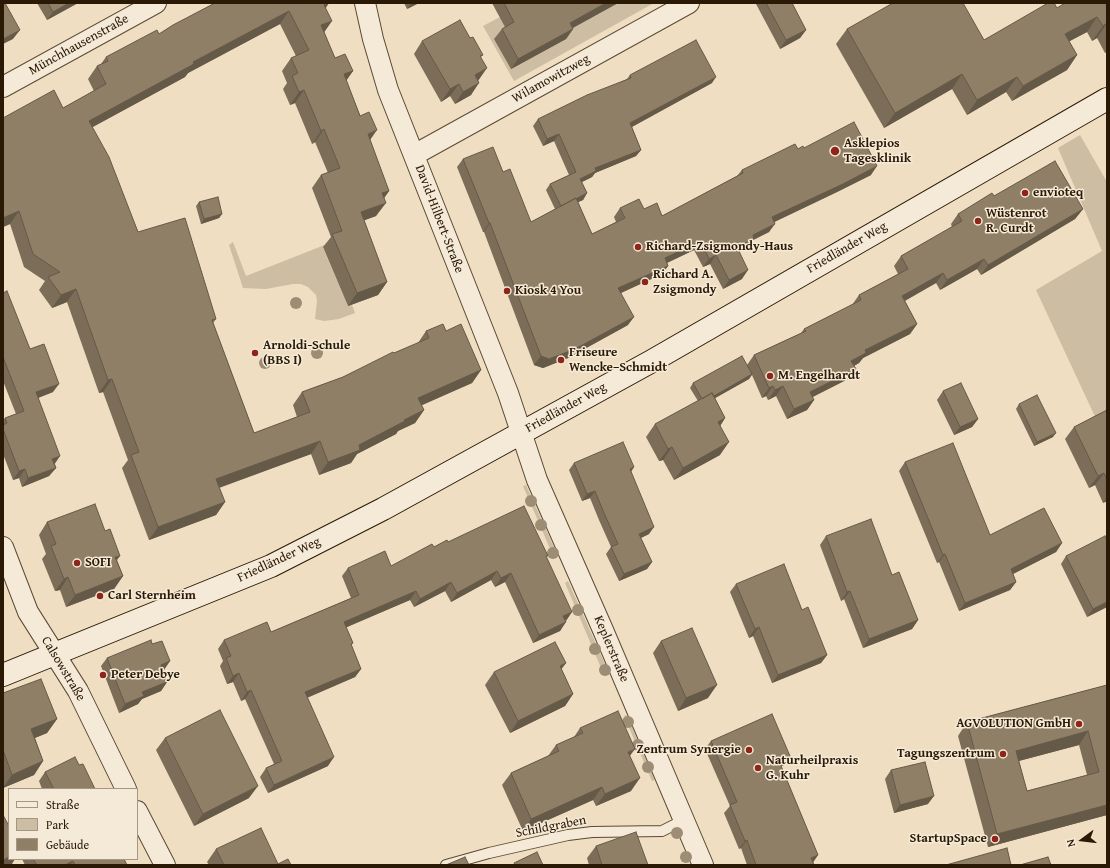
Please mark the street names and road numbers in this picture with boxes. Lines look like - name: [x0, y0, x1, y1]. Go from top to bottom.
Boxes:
- street label: Münchhausenstraße: [26, 11, 132, 79]
- street label: Wilamowitzweg: [510, 51, 592, 107]
- street label: David-Hilbert-Straße: [411, 163, 467, 275]
- street label: Friedländer Weg: [804, 219, 890, 277]
- street label: Friedländer Weg: [523, 379, 609, 437]
- street label: Friedländer Weg: [235, 534, 323, 586]
- street label: Keplerstraße: [590, 613, 632, 685]
- street label: Calsowstraße: [38, 634, 88, 704]
- street label: Schildgraben: [514, 813, 588, 841]

